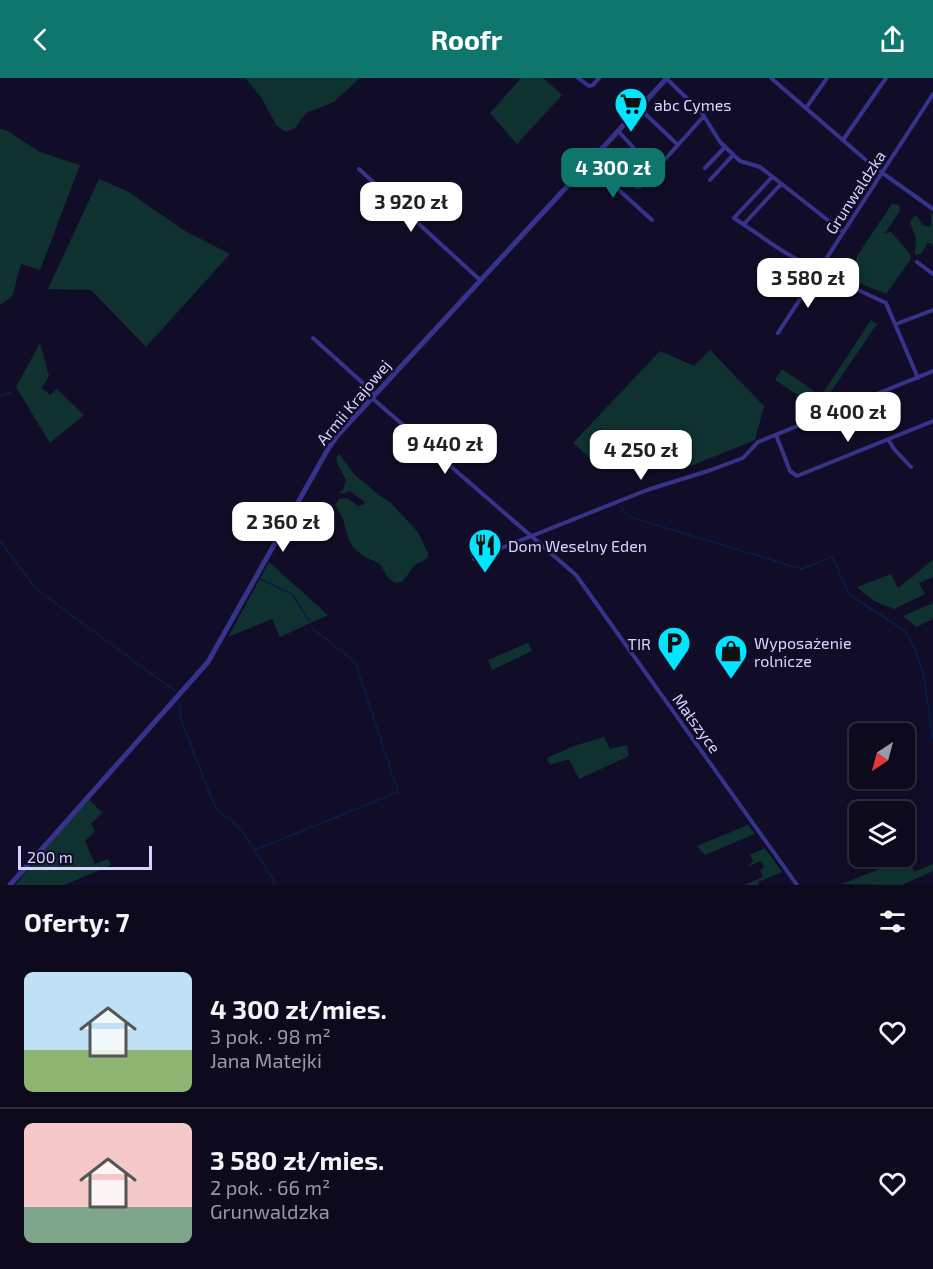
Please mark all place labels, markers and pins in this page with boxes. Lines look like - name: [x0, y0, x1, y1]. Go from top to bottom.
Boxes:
- supermarket icon: abc Cymes: [613, 86, 649, 133]
- place label: abc Cymes: [654, 95, 731, 114]
- pin: 4 300 zł: [551, 148, 675, 199]
- pin: 3 920 zł: [349, 182, 473, 233]
- pin: 3 580 zł: [746, 258, 870, 309]
- pin: 8 400 zł: [786, 392, 910, 443]
- pin: 9 440 zł: [383, 424, 507, 475]
- pin: 4 250 zł: [579, 430, 703, 481]
- pin: 2 360 zł: [221, 502, 345, 553]
- restaurant icon: Dom Weselny Eden: [467, 527, 503, 574]
- place label: Dom Weselny Eden: [508, 536, 647, 555]
- parking icon: TIR: [656, 625, 692, 672]
- shop icon: Wyposażenie rolnicze: [713, 633, 749, 680]
- place label: Wyposażenie rolnicze: [754, 633, 852, 670]
- place label: TIR: [628, 634, 651, 653]

